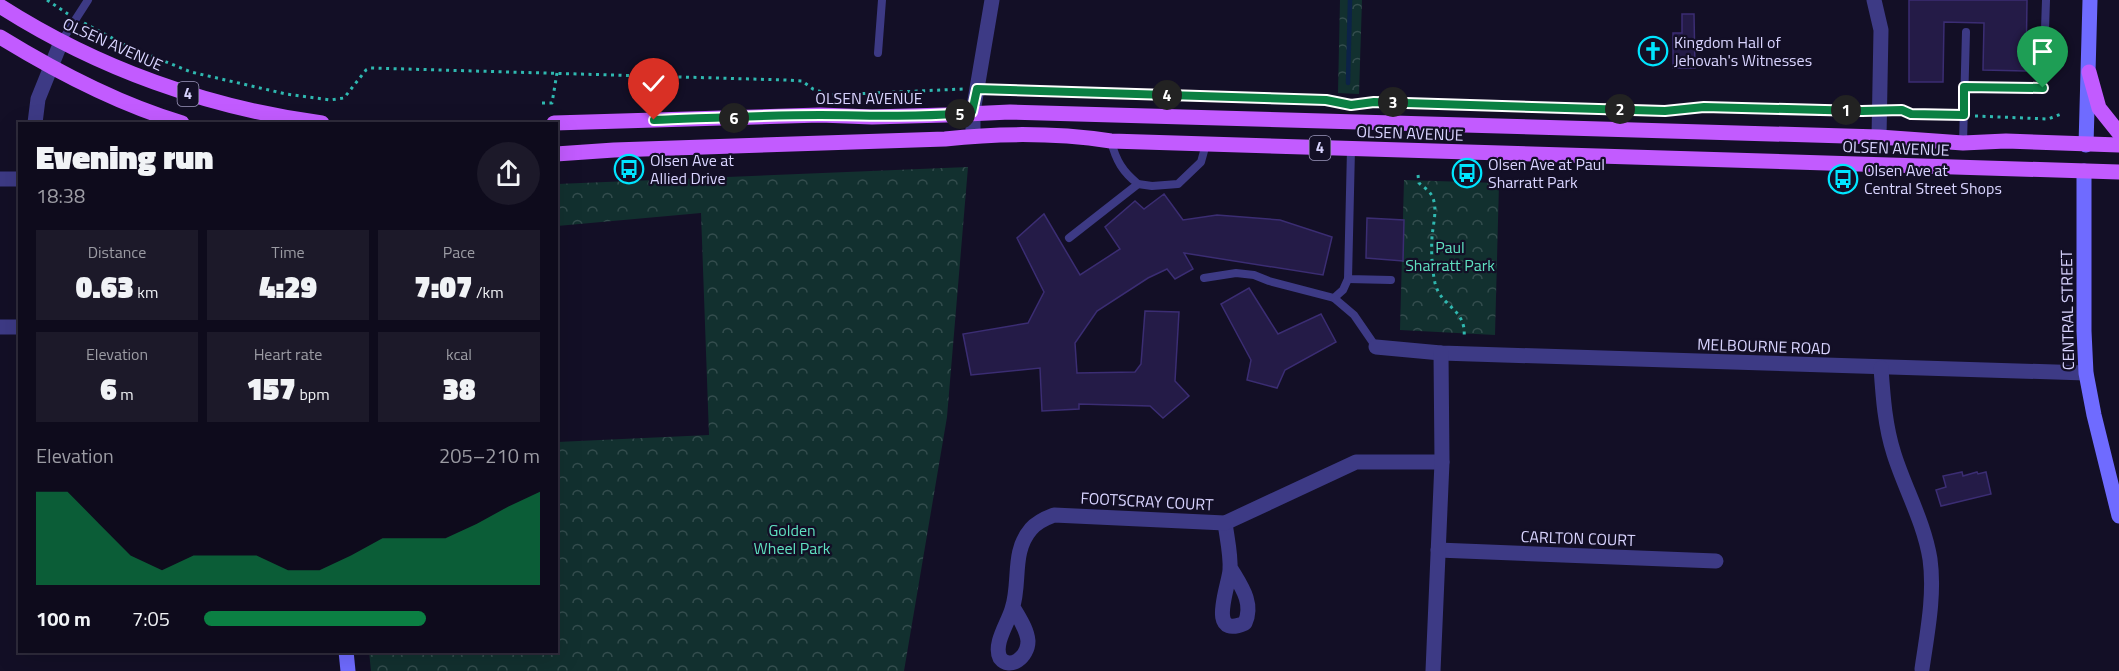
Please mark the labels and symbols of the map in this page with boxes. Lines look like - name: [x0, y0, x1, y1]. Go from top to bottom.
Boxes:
- street label: OLSEN AVENUE: [59, 11, 167, 77]
- pin: [2017, 26, 2068, 88]
- place label: Kingdom Hall of Jehovah's Witnesses: [1674, 30, 1812, 72]
- church icon: Kingdom Hall of Jehovah's Witnesses: [1637, 35, 1669, 67]
- pin: [628, 58, 679, 120]
- pin: 4: [1152, 80, 1182, 110]
- road number: 4: [178, 82, 198, 106]
- street label: OLSEN AVENUE: [815, 86, 923, 110]
- pin: 3: [1378, 87, 1408, 117]
- pin: 2: [1605, 94, 1635, 124]
- pin: 1: [1831, 95, 1861, 125]
- pin: 5: [945, 99, 975, 129]
- pin: 6: [719, 103, 749, 133]
- street label: OLSEN AVENUE: [1356, 119, 1464, 147]
- street label: OLSEN AVENUE: [1842, 134, 1950, 162]
- road number: 4: [1310, 136, 1330, 160]
- place label: Olsen Ave at Allied Drive: [650, 148, 734, 190]
- place label: Olsen Ave at Paul Sharratt Park: [1488, 152, 1605, 194]
- bus stop icon: Olsen Ave at Allied Drive: [613, 153, 645, 185]
- bus stop icon: Olsen Ave at Paul Sharratt Park: [1451, 157, 1483, 189]
- place label: Olsen Ave at Central Street Shops: [1864, 158, 2002, 200]
- bus stop icon: Olsen Ave at Central Street Shops: [1827, 163, 1859, 195]
- park label: Paul Sharratt Park: [1405, 235, 1495, 277]
- street label: CENTRAL STREET: [2054, 249, 2080, 370]
- street label: MELBOURNE ROAD: [1697, 332, 1831, 360]
- street label: FOOTSCRAY COURT: [1080, 486, 1215, 516]
- park label: Golden Wheel Park: [754, 518, 831, 560]
- street label: CARLTON COURT: [1520, 524, 1636, 552]

